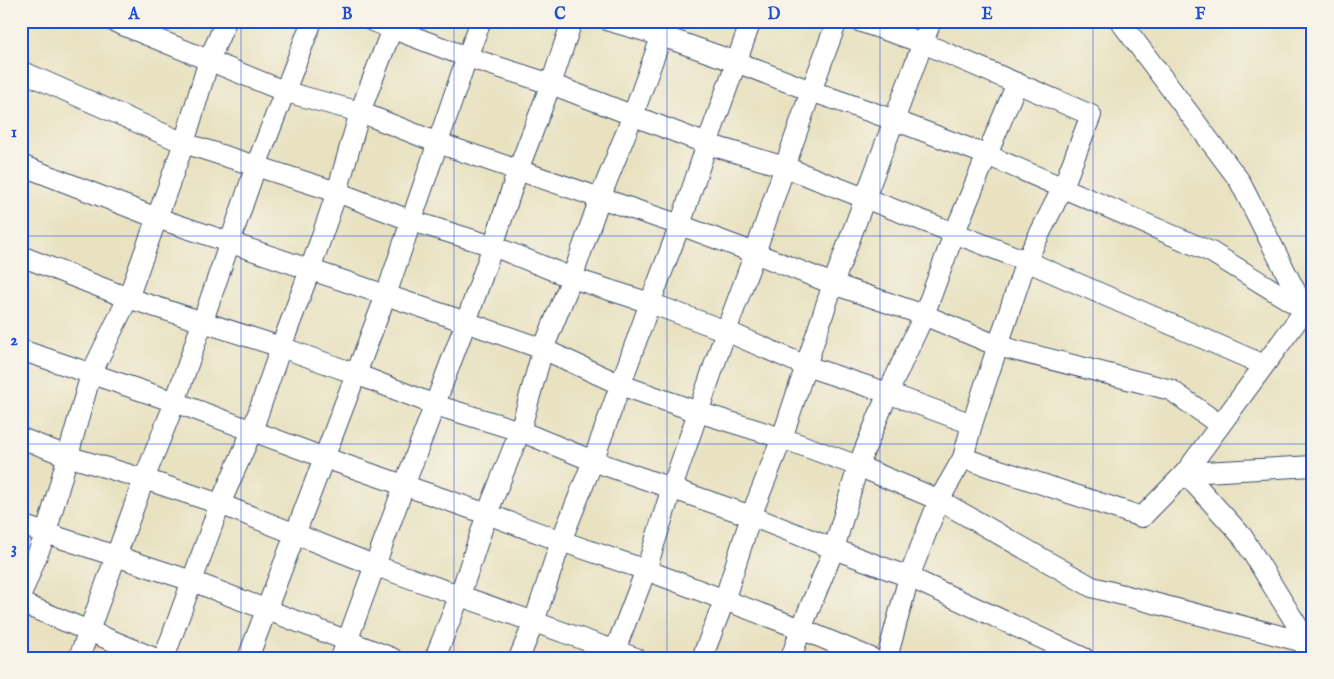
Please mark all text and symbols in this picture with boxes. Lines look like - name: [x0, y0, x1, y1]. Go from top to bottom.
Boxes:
- text: A: [128, 5, 141, 25]
- text: B: [342, 5, 353, 25]
- text: C: [554, 5, 566, 25]
- text: D: [768, 5, 781, 25]
- text: E: [981, 5, 993, 25]
- text: F: [1195, 5, 1206, 25]
- text: 1: [11, 123, 17, 143]
- text: 2: [10, 331, 18, 351]
- text: 3: [11, 539, 17, 559]

